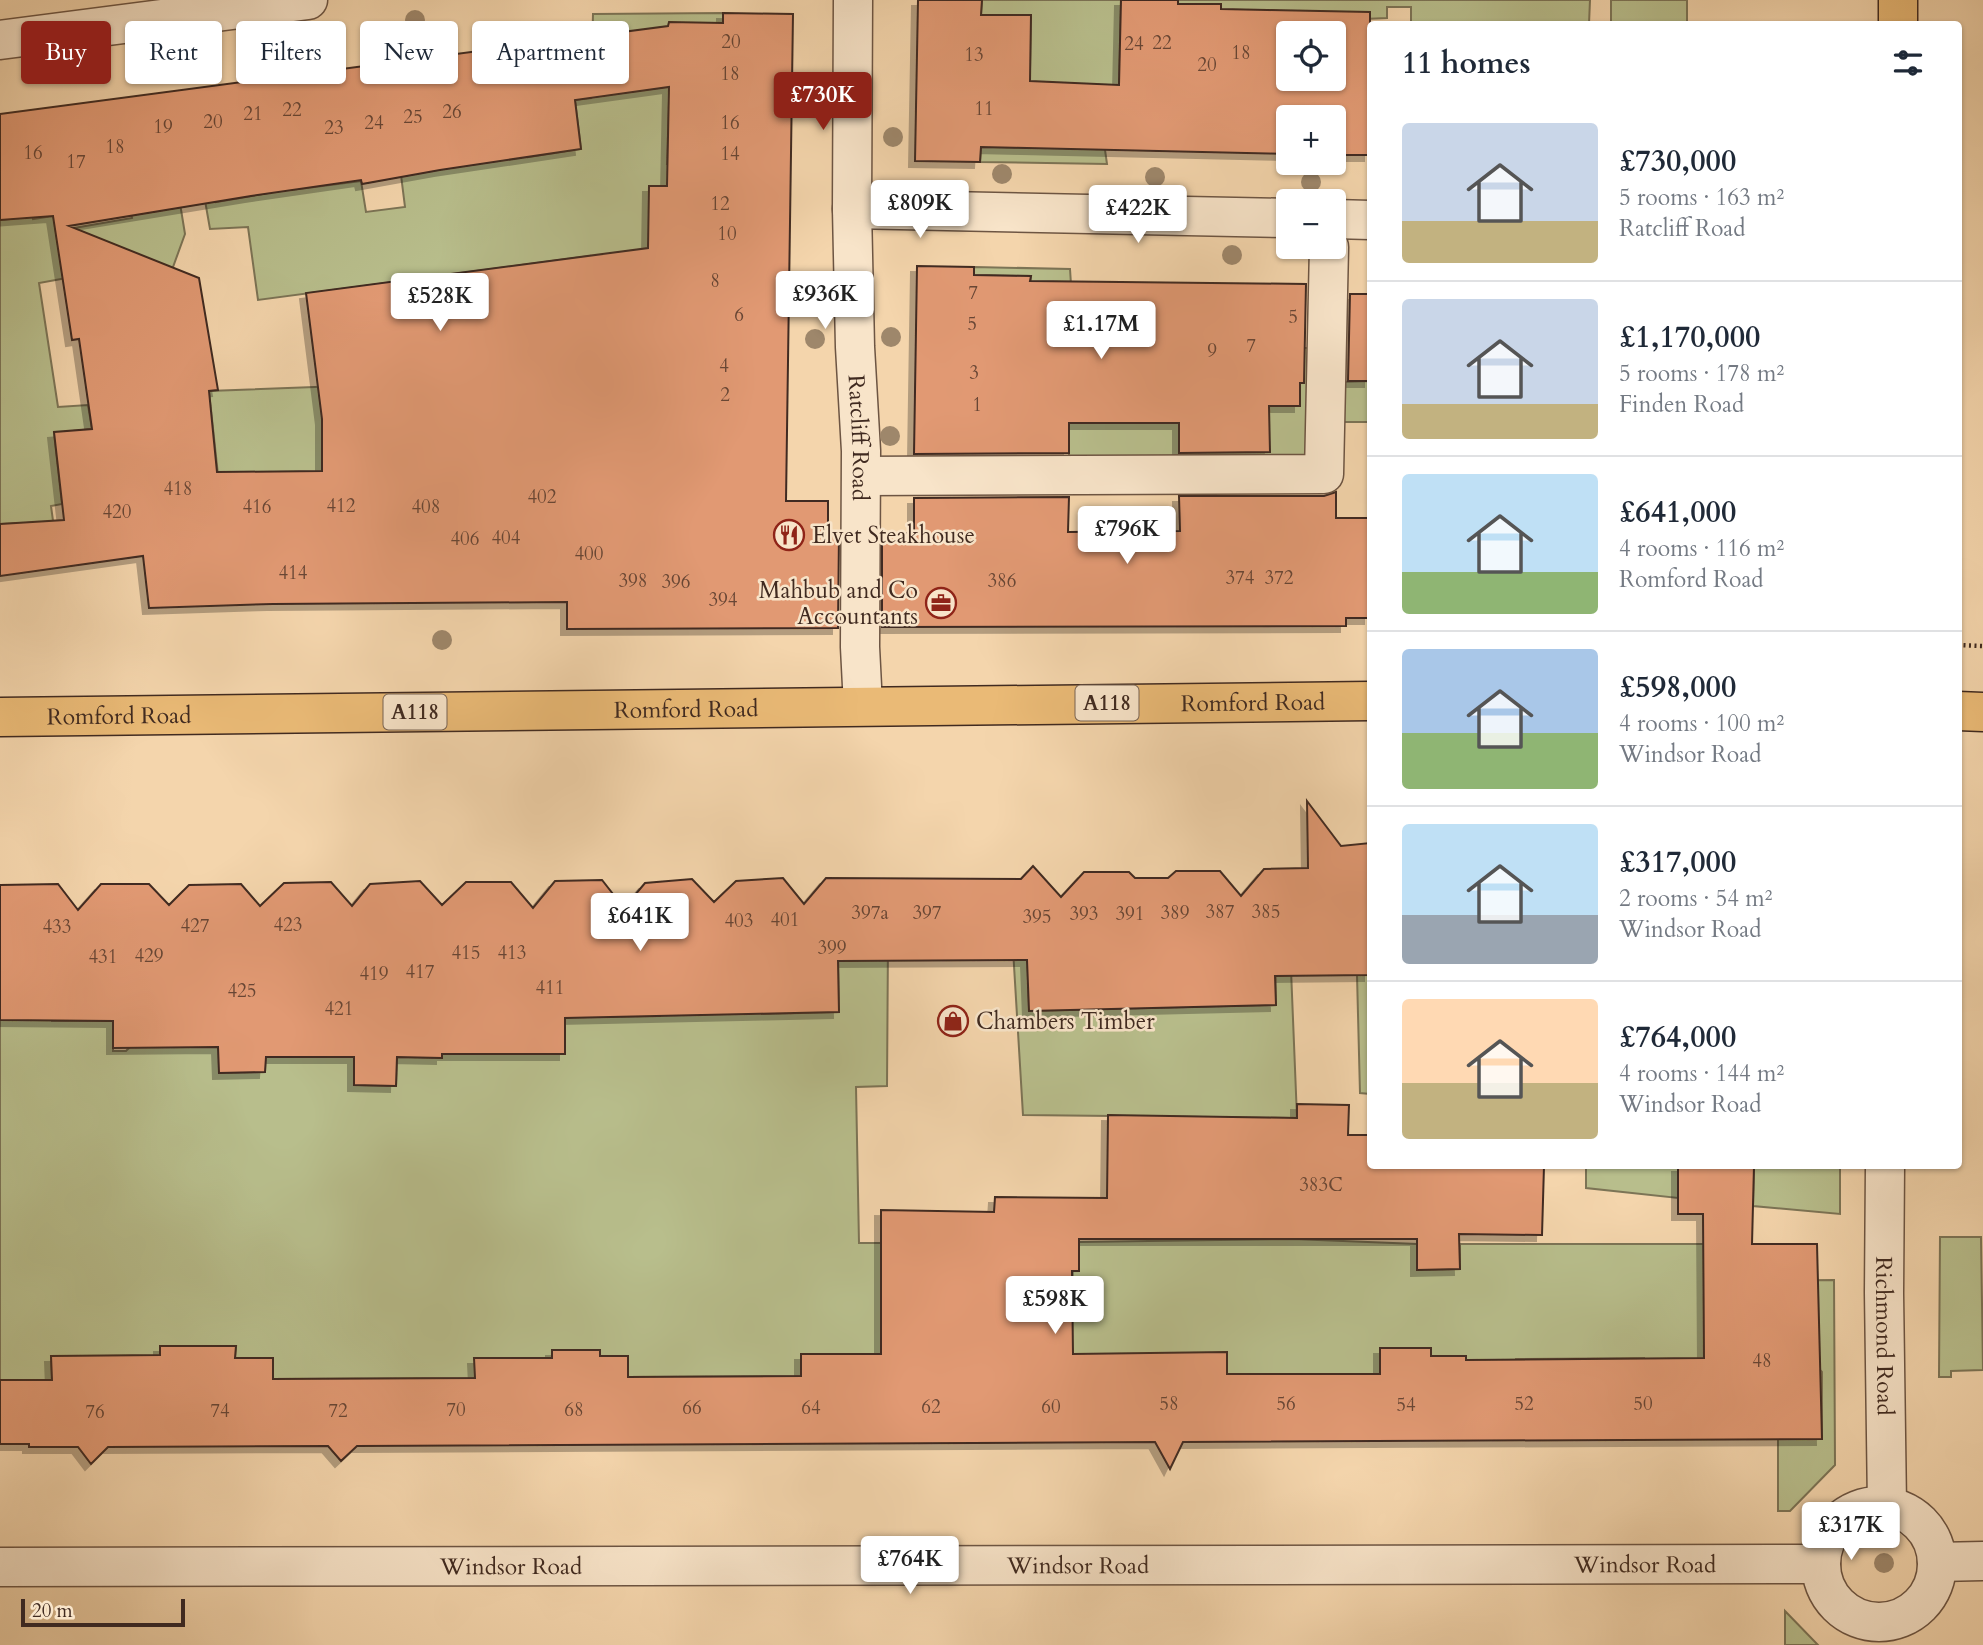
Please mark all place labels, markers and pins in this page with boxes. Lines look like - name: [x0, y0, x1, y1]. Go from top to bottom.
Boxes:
- pin: £730K: [774, 72, 872, 132]
- pin: £809K: [871, 180, 969, 240]
- pin: £422K: [1089, 186, 1187, 245]
- pin: £936K: [776, 272, 874, 331]
- pin: £528K: [391, 274, 489, 333]
- pin: £1.17M: [1044, 302, 1158, 361]
- pin: £796K: [1078, 506, 1176, 566]
- restaurant icon: Elvet Steakhouse: [772, 518, 806, 552]
- place label: Elvet Steakhouse: [812, 520, 975, 551]
- place label: Mahbub and Co Accountants: [759, 575, 918, 632]
- office icon: Mahbub and Co Accountants: [924, 586, 958, 620]
- pin: £641K: [591, 894, 689, 953]
- shop icon: Chambers Timber: [936, 1004, 970, 1038]
- place label: Chambers Timber: [976, 1006, 1155, 1037]
- pin: £598K: [1006, 1276, 1104, 1336]
- pin: £317K: [1802, 1502, 1900, 1562]
- pin: £764K: [861, 1536, 959, 1596]

